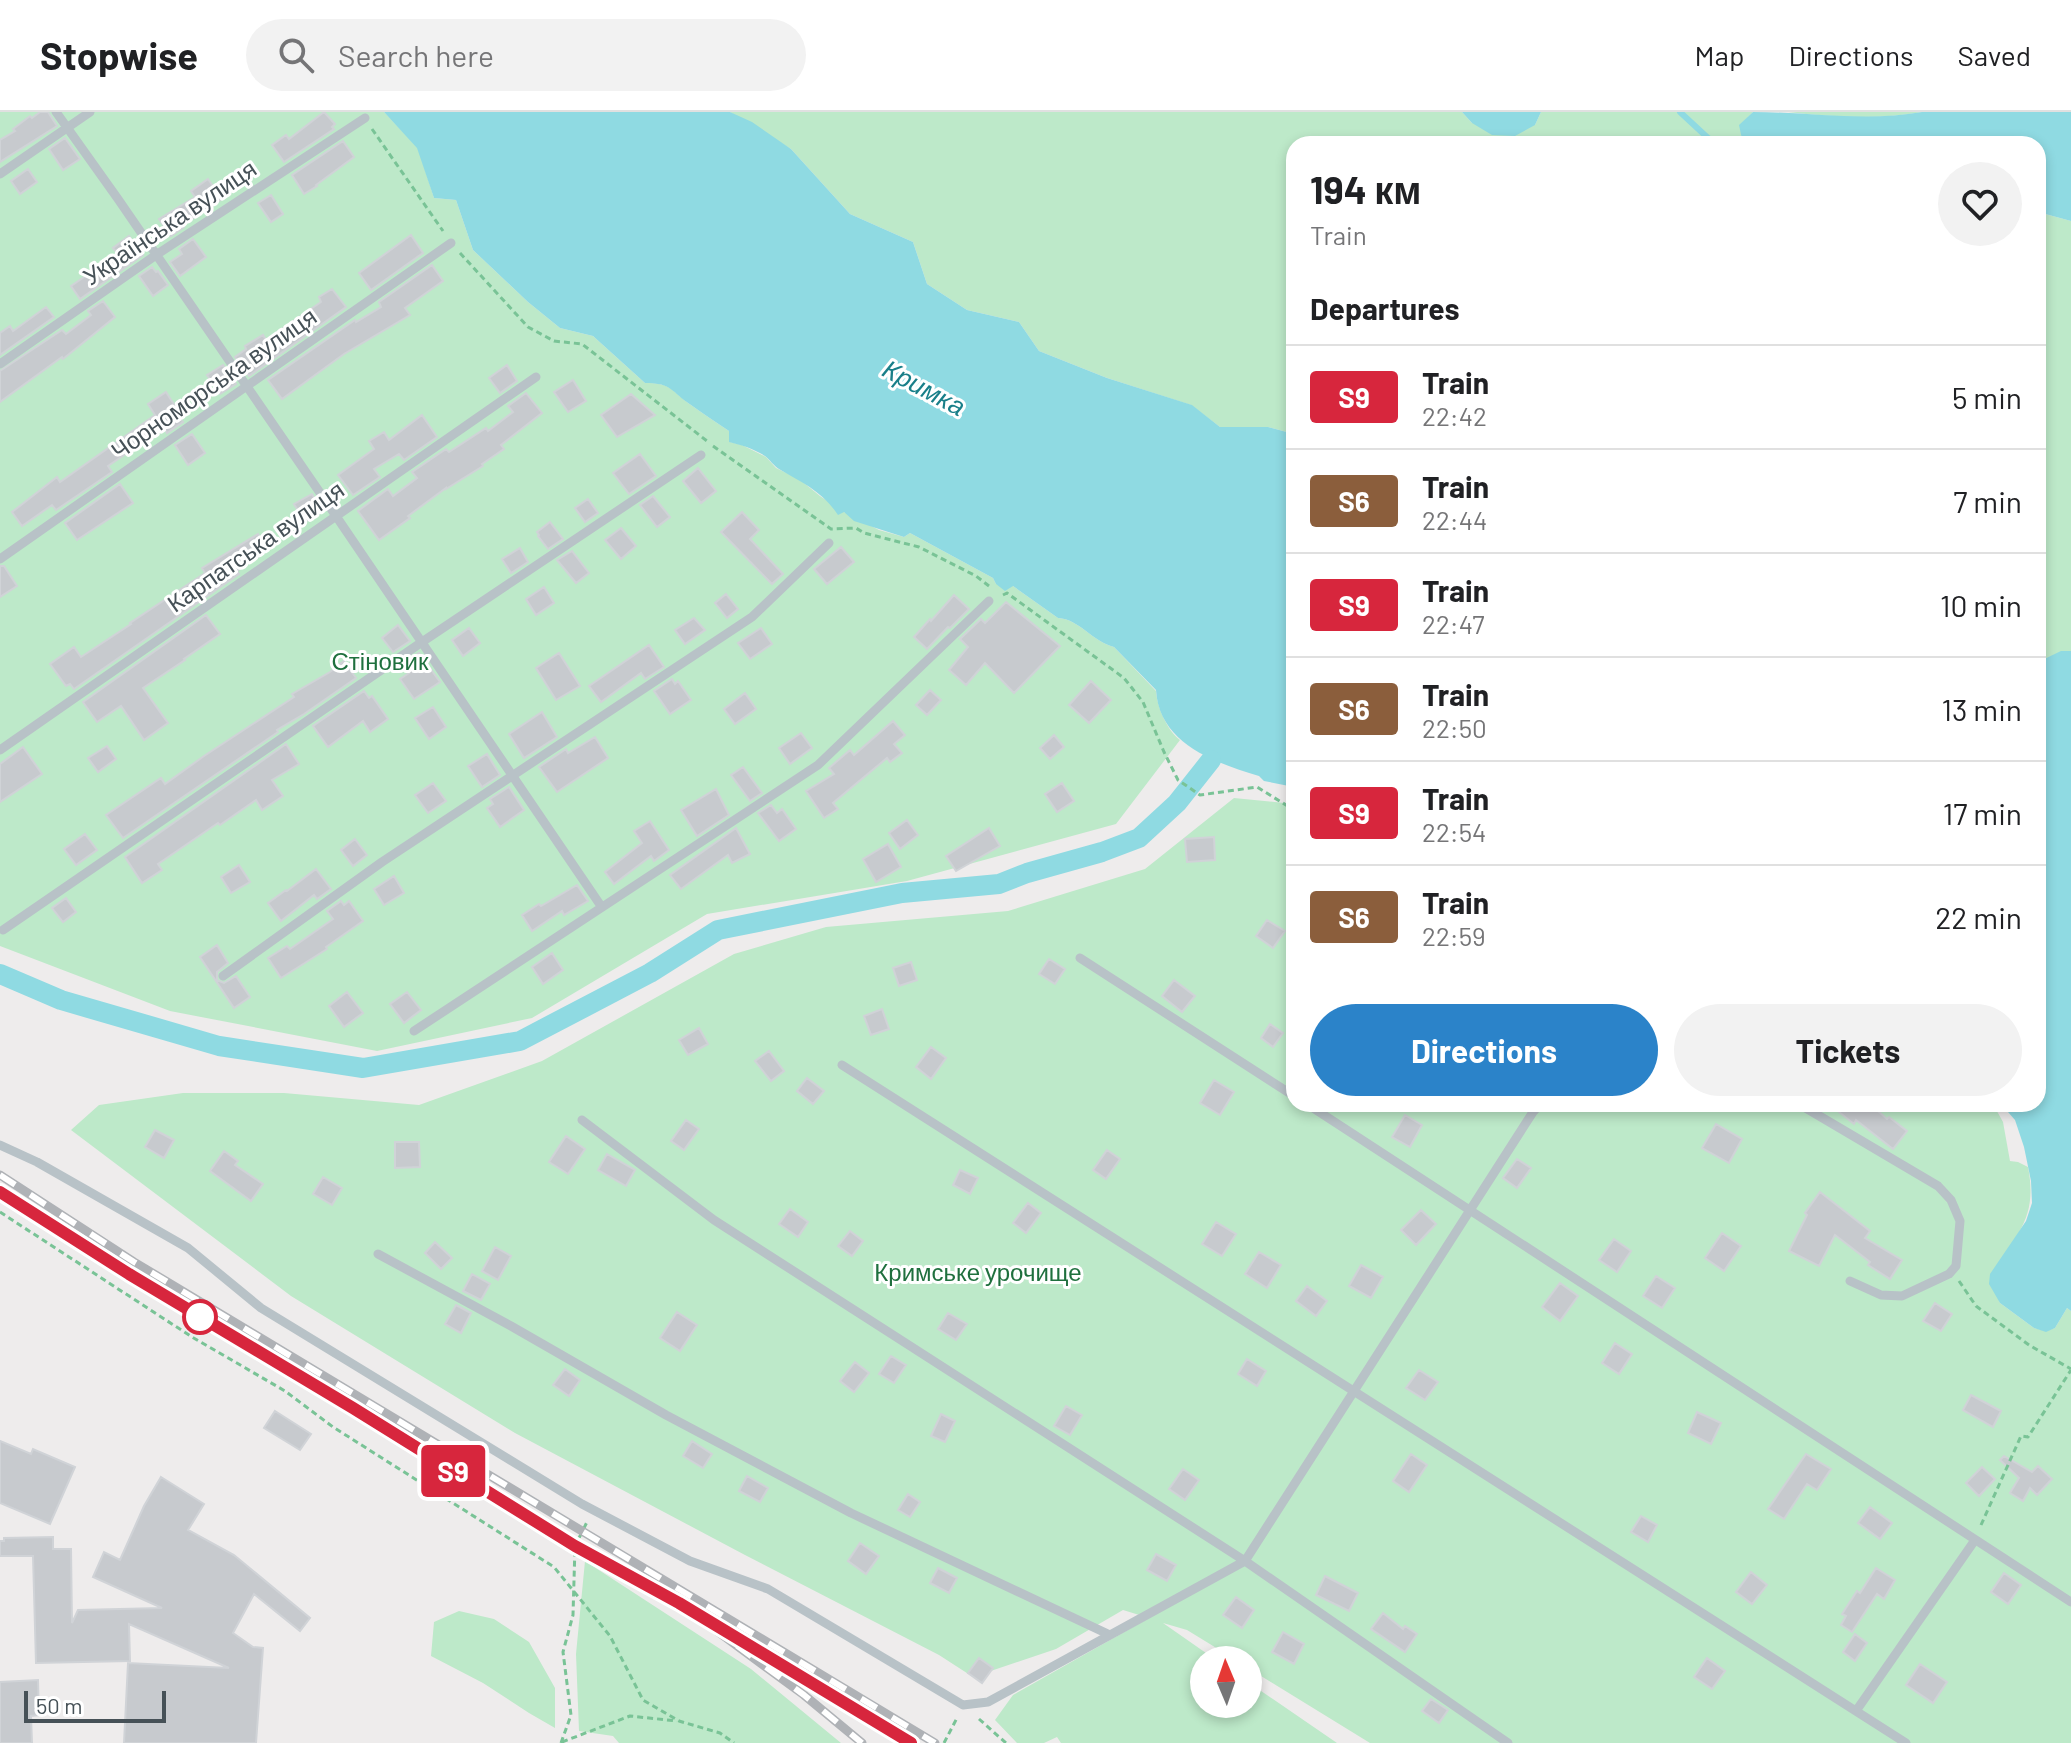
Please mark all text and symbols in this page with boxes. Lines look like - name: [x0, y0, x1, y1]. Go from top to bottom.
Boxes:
- search box: [246, 19, 806, 91]
- text: Stopwise: [40, 32, 198, 78]
- icon: search: [274, 33, 318, 77]
- text: Search here: [338, 37, 494, 73]
- text: Map: [1695, 38, 1744, 72]
- text: Directions: [1788, 38, 1914, 72]
- text: Saved: [1958, 38, 2031, 72]
- street label: Українська вулиця: [77, 153, 261, 290]
- button: heart: [1938, 162, 2022, 246]
- text: 194 км: [1310, 166, 1421, 212]
- text: Train: [1310, 219, 1367, 250]
- text: Departures: [1310, 290, 1460, 326]
- street label: Чорноморська вулиця: [105, 301, 321, 465]
- water label: Кримка: [878, 352, 971, 421]
- text: Train: [1422, 364, 1489, 400]
- text: 5 min: [1952, 379, 2022, 415]
- text: S9: [1338, 380, 1370, 414]
- text: 22:42: [1422, 400, 1487, 431]
- text: Train: [1422, 468, 1489, 504]
- street label: Карпатська вулиця: [161, 474, 349, 618]
- text: 7 min: [1953, 483, 2022, 519]
- text: S6: [1338, 484, 1370, 518]
- text: 22:44: [1422, 504, 1487, 535]
- text: Train: [1422, 572, 1489, 608]
- text: 10 min: [1940, 587, 2022, 623]
- text: S9: [1338, 588, 1370, 622]
- text: 22:47: [1422, 608, 1485, 639]
- park label: Стіновик: [332, 646, 429, 675]
- text: Train: [1422, 676, 1489, 712]
- text: 13 min: [1941, 691, 2022, 727]
- text: S6: [1338, 692, 1370, 726]
- text: 22:50: [1422, 712, 1487, 743]
- text: Train: [1422, 780, 1489, 816]
- text: 17 min: [1943, 795, 2022, 831]
- text: S9: [1338, 796, 1370, 830]
- text: 22:54: [1422, 816, 1486, 847]
- text: Train: [1422, 884, 1489, 920]
- text: 22 min: [1935, 899, 2022, 935]
- text: S6: [1338, 900, 1370, 934]
- text: 22:59: [1422, 920, 1486, 951]
- button: Directions: [1310, 1004, 1658, 1096]
- button: Tickets: [1674, 1004, 2022, 1096]
- park label: Кримське урочище: [874, 1257, 1082, 1286]
- unlabelled marker: [183, 1300, 217, 1334]
- line badge: S9: [417, 1445, 489, 1497]
- text: S9: [437, 1454, 469, 1488]
- north arrow: [1190, 1646, 1262, 1718]
- map controls: [1190, 1646, 1262, 1718]
- scale bar: [24, 1687, 166, 1723]
- text: 50 m: [36, 1692, 82, 1718]

